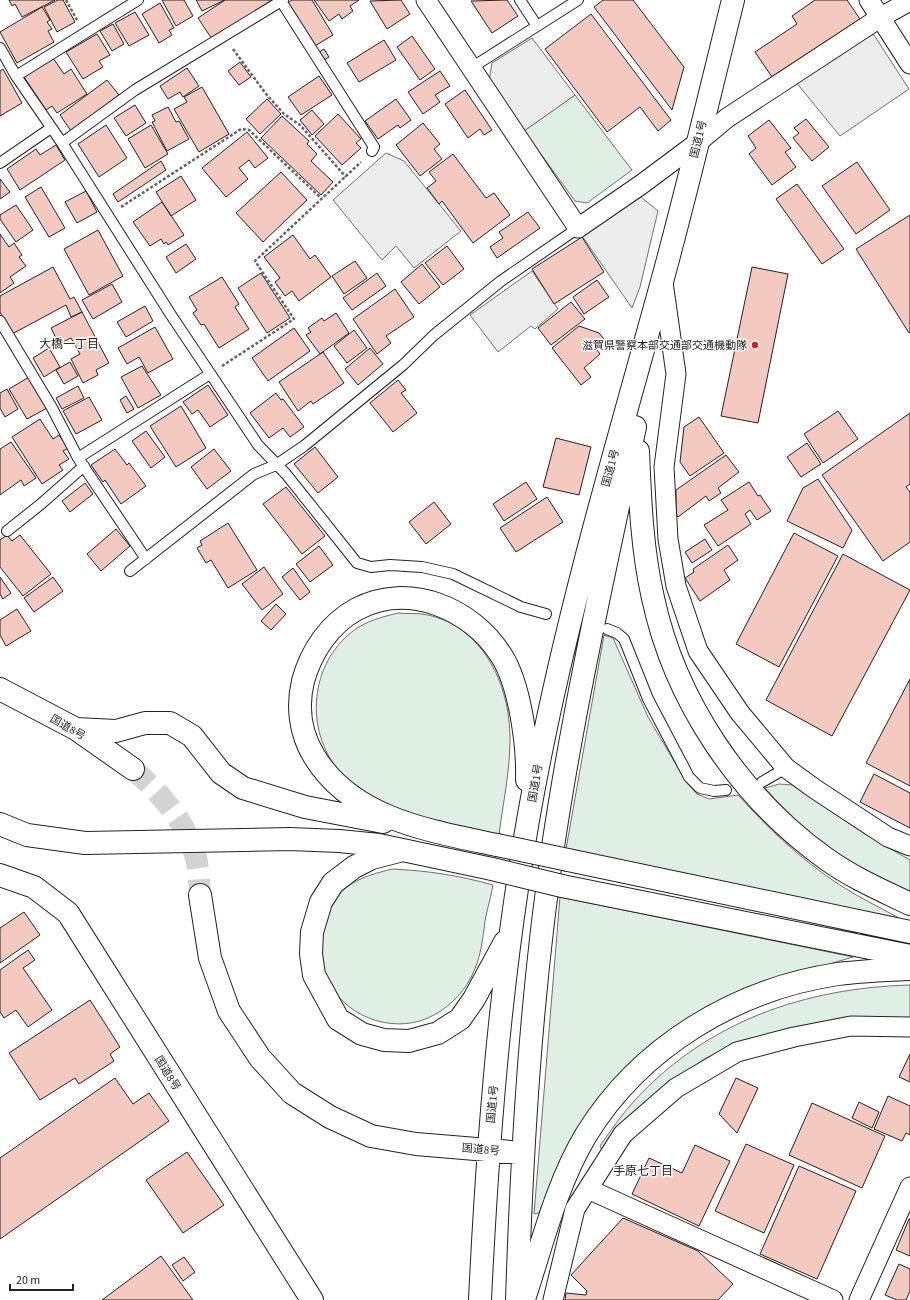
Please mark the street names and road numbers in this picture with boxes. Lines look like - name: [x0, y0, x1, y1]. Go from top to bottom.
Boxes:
- street label: 国道1号: [687, 119, 710, 160]
- street label: 国道1号: [598, 448, 623, 489]
- street label: 国道8号: [47, 711, 88, 744]
- street label: 国道1号: [525, 763, 546, 803]
- street label: 国道8号: [151, 1053, 184, 1094]
- street label: 国道1号: [483, 1084, 502, 1124]
- street label: 国道8号: [461, 1140, 501, 1159]

